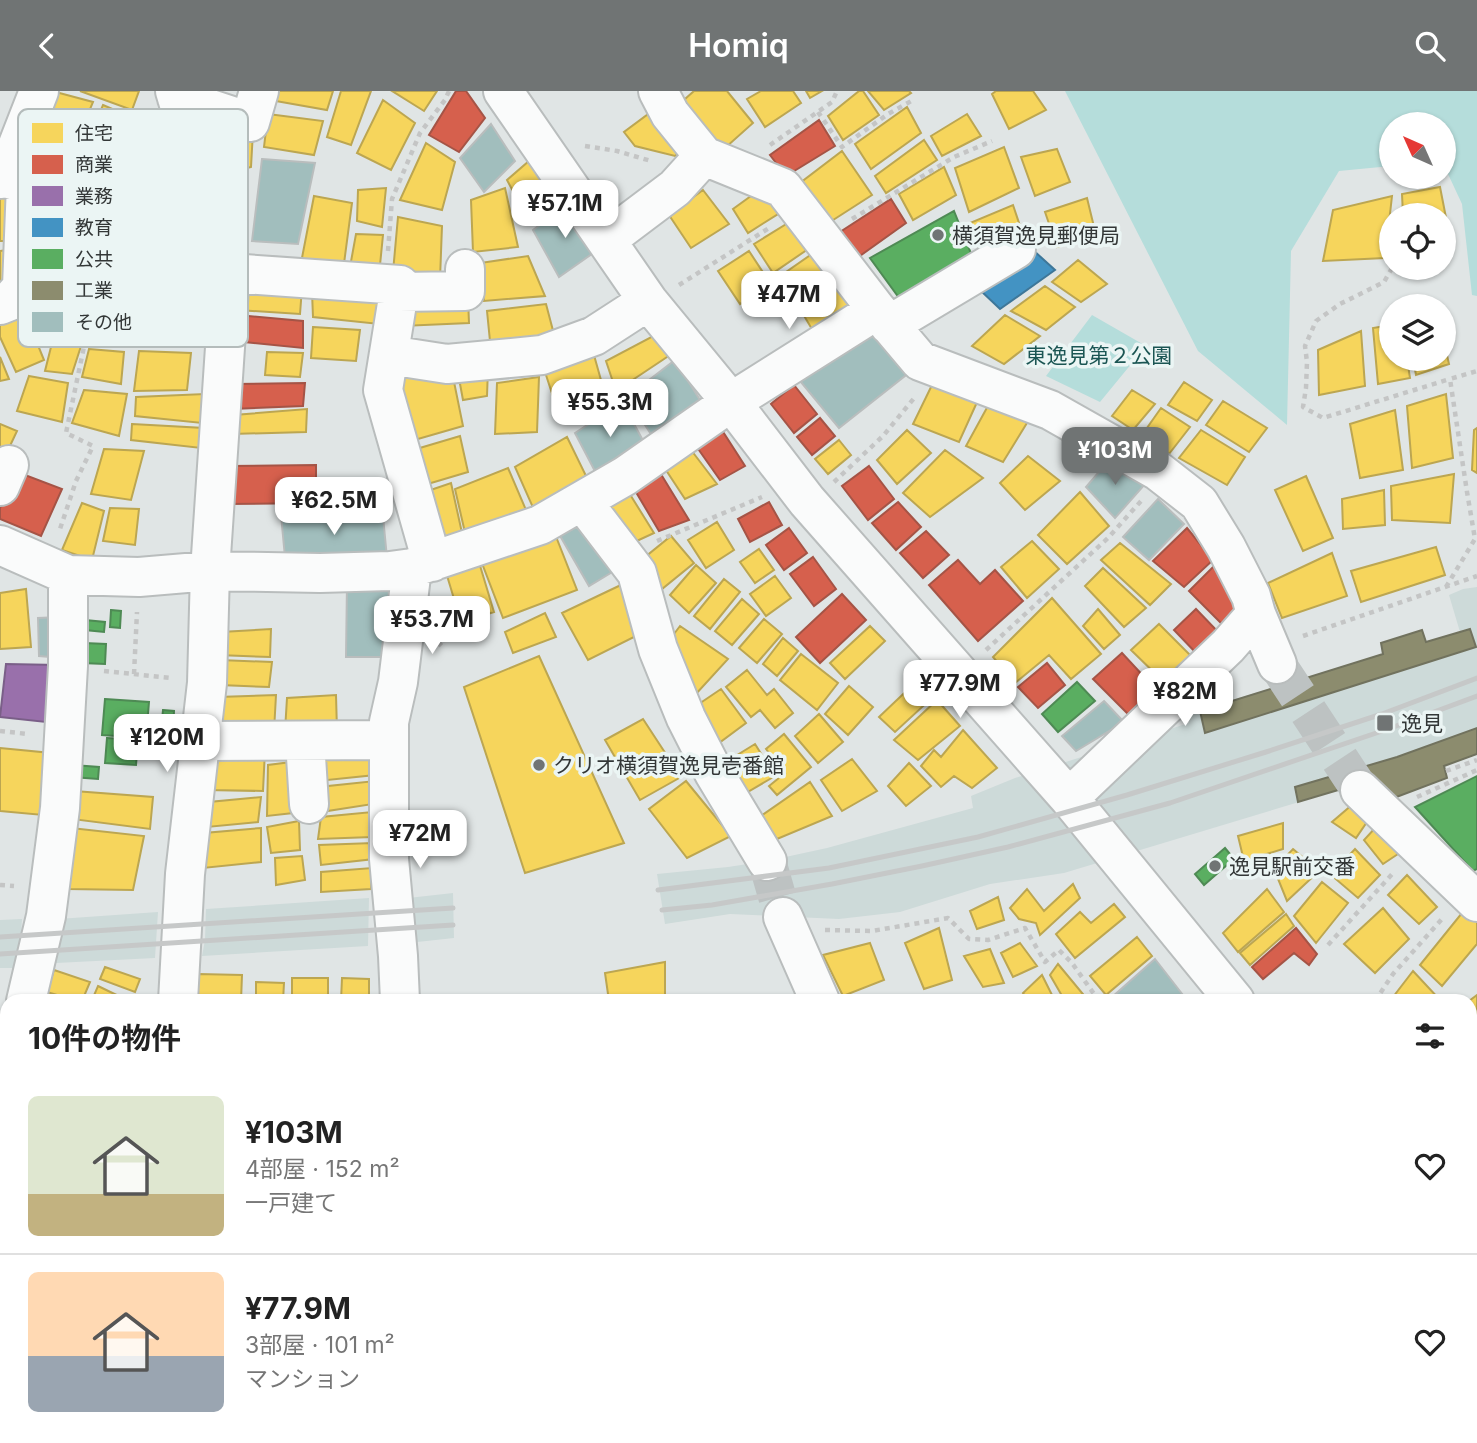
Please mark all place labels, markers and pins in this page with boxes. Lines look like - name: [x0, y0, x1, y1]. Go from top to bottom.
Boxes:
- pin: ¥57.1M: [508, 181, 622, 240]
- place label: 横須賀逸見郵便局: [952, 223, 1120, 248]
- marker: 横須賀逸見郵便局: [930, 227, 946, 243]
- pin: ¥47M: [748, 271, 830, 331]
- pin: ¥55.3M: [553, 379, 667, 439]
- pin: ¥103M: [1066, 427, 1164, 487]
- pin: ¥62.5M: [277, 477, 391, 537]
- pin: ¥53.7M: [375, 596, 489, 656]
- pin: ¥77.9M: [903, 661, 1017, 720]
- pin: ¥82M: [1144, 669, 1226, 728]
- place label: 逸見: [1401, 711, 1443, 736]
- marker: 逸見: [1375, 713, 1395, 733]
- pin: ¥120M: [118, 715, 216, 774]
- place label: クリオ横須賀逸見壱番館: [553, 753, 784, 778]
- marker: クリオ横須賀逸見壱番館: [531, 757, 547, 773]
- pin: ¥72M: [379, 811, 461, 870]
- place label: 逸見駅前交番: [1229, 854, 1355, 879]
- marker: 逸見駅前交番: [1207, 858, 1223, 874]

